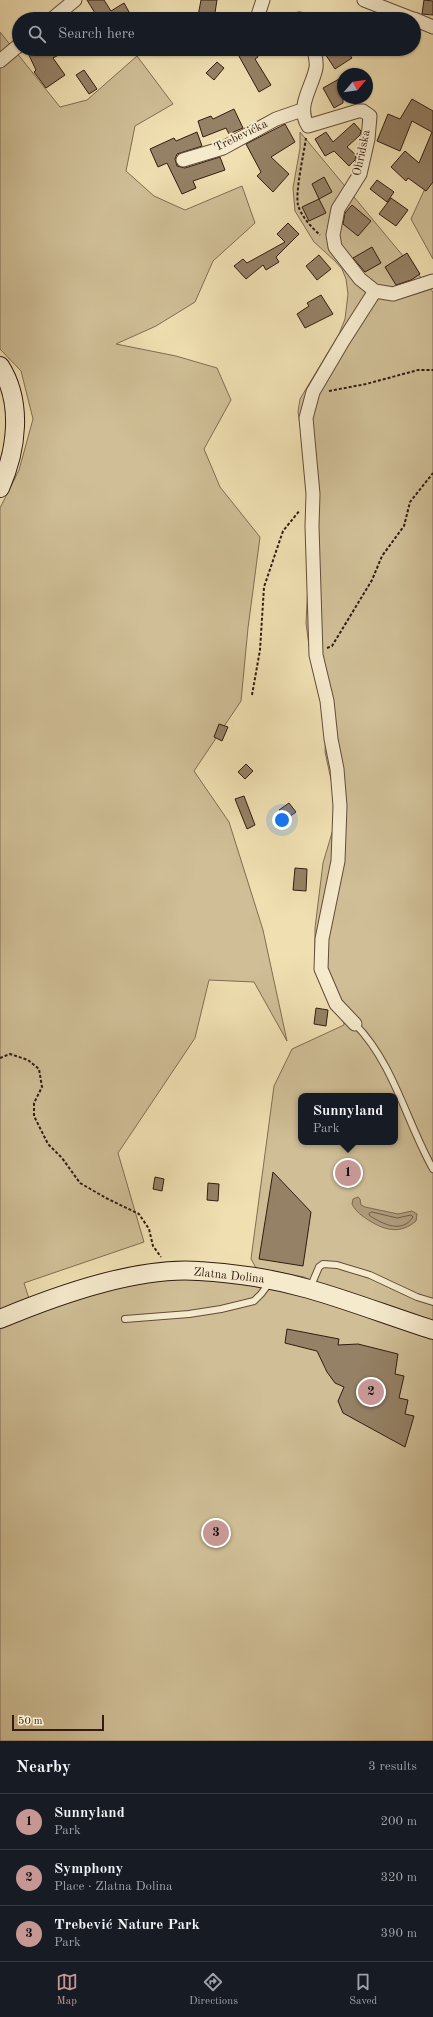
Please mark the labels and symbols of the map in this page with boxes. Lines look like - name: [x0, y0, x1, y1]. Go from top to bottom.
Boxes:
- north arrow: [337, 68, 373, 104]
- street label: Trebevićka: [212, 118, 270, 154]
- street label: Ohridska: [351, 129, 373, 177]
- your location: [272, 810, 292, 830]
- pin: 1: [335, 1158, 361, 1188]
- street label: Zlatna Dolina: [193, 1266, 265, 1286]
- pin: 2: [358, 1377, 384, 1407]
- pin: 3: [203, 1518, 229, 1548]
- scale bar: [12, 1713, 104, 1732]

